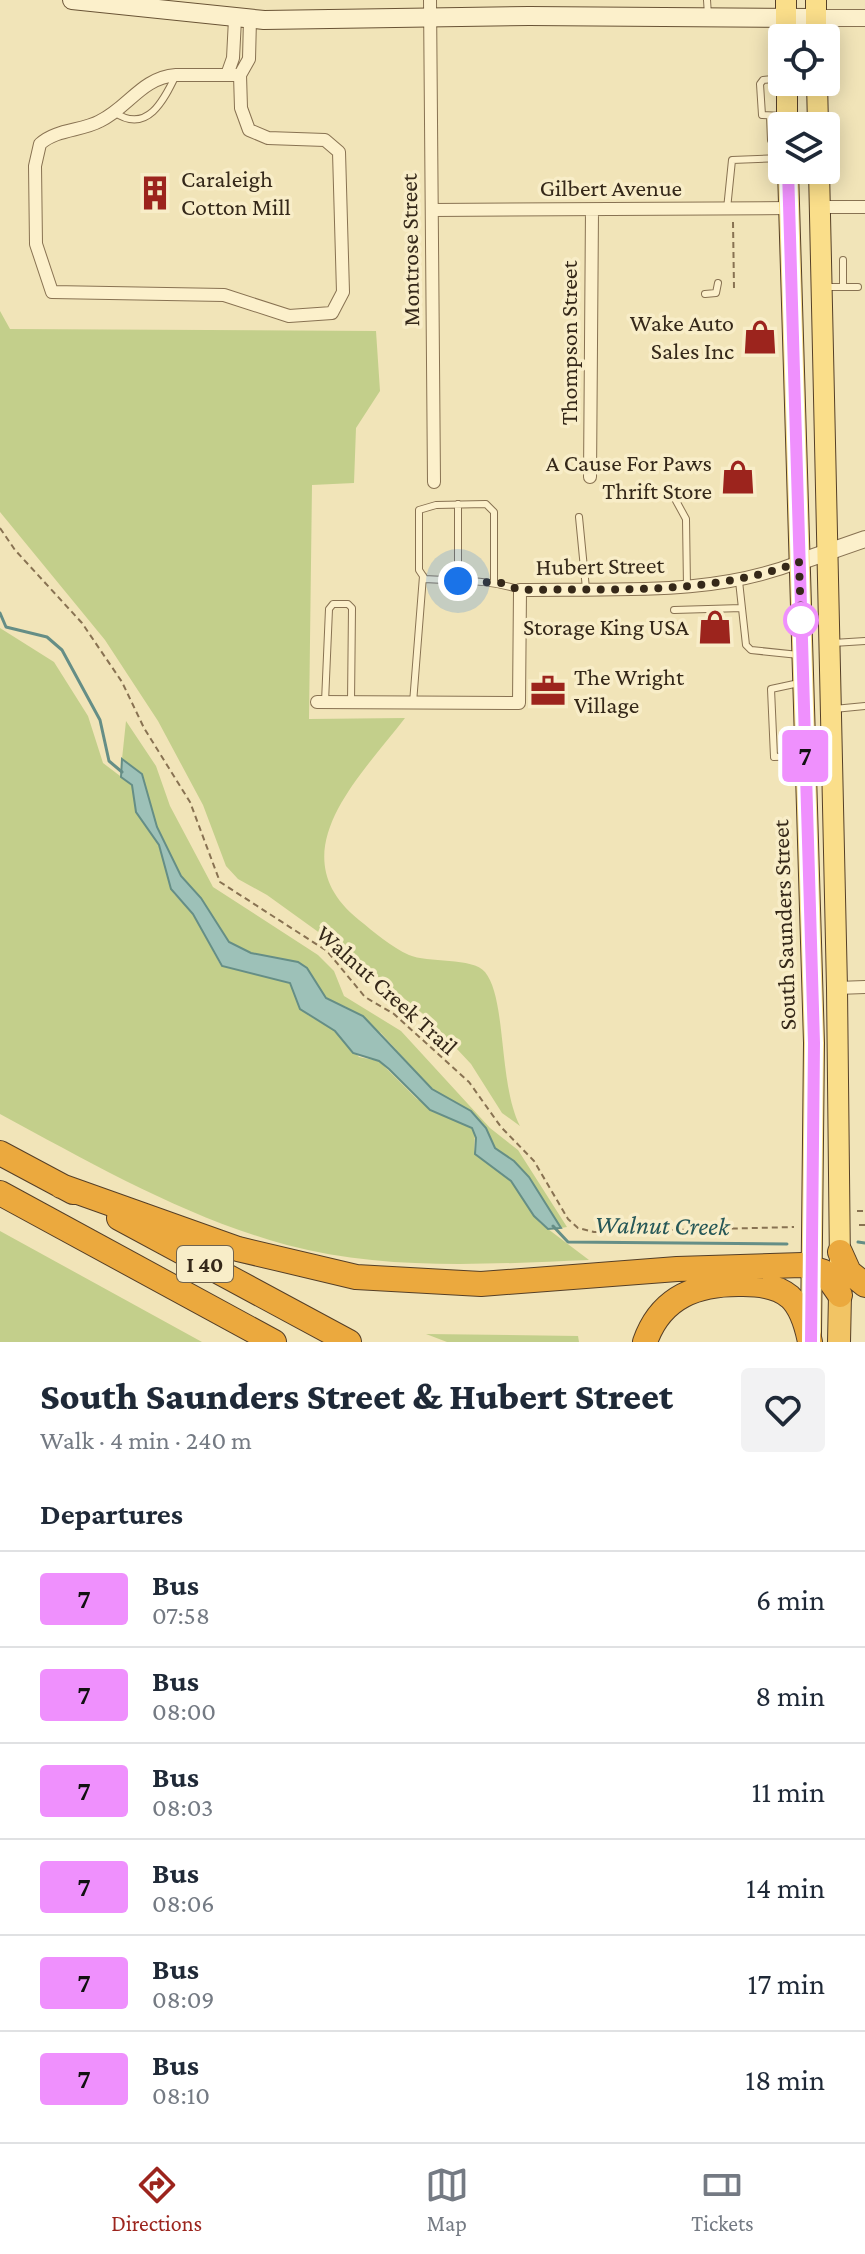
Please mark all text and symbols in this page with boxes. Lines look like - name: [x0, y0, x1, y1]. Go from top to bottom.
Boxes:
- map controls: [768, 24, 840, 184]
- button: locate: [768, 24, 840, 96]
- button: layers: [768, 112, 840, 184]
- place label: Caraleigh Cotton Mill: [181, 165, 291, 220]
- street label: Montrose Street: [395, 172, 424, 327]
- building icon: Caraleigh Cotton Mill: [136, 174, 174, 212]
- street label: Gilbert Avenue: [540, 174, 682, 201]
- street label: Thompson Street: [555, 260, 582, 425]
- place label: Wake Auto Sales Inc: [630, 309, 734, 364]
- shop icon: Wake Auto Sales Inc: [741, 318, 779, 356]
- place label: A Cause For Paws Thrift Store: [546, 449, 712, 504]
- shop icon: A Cause For Paws Thrift Store: [719, 458, 757, 496]
- street label: Hubert Street: [535, 551, 666, 580]
- your location: [438, 561, 478, 601]
- unlabelled marker: [784, 603, 818, 637]
- shop icon: Storage King USA: [696, 608, 734, 646]
- place label: Storage King USA: [523, 613, 689, 640]
- place label: The Wright Village: [574, 663, 685, 718]
- office icon: The Wright Village: [529, 672, 567, 710]
- line badge: 7: [779, 730, 831, 782]
- text: 7: [798, 740, 812, 771]
- street label: South Saunders Street: [766, 818, 801, 1031]
- street label: Walnut Creek Trail: [311, 919, 463, 1060]
- water label: Walnut Creek: [594, 1210, 731, 1241]
- road number: I 40: [177, 1246, 233, 1282]
- button: heart: [741, 1368, 825, 1452]
- text: South Saunders Street & Hubert Street: [40, 1375, 673, 1417]
- text: Walk · 4 min · 240 m: [40, 1426, 252, 1455]
- text: Departures: [40, 1497, 183, 1530]
- text: Bus: [152, 1568, 199, 1601]
- text: 7: [77, 1583, 91, 1614]
- text: 6 min: [756, 1583, 825, 1616]
- text: 07:58: [152, 1601, 210, 1630]
- text: Bus: [152, 1664, 199, 1697]
- text: 7: [77, 1679, 91, 1710]
- text: 8 min: [755, 1679, 825, 1712]
- text: 08:00: [152, 1697, 216, 1726]
- text: Bus: [152, 1760, 199, 1793]
- text: 7: [77, 1775, 91, 1806]
- text: 11 min: [751, 1775, 825, 1808]
- text: 08:03: [152, 1793, 213, 1822]
- text: Bus: [152, 1856, 199, 1889]
- text: 7: [77, 1871, 91, 1902]
- text: 14 min: [746, 1871, 825, 1904]
- text: 08:06: [152, 1889, 215, 1918]
- text: Bus: [152, 1952, 199, 1985]
- text: 7: [77, 1967, 91, 1998]
- text: 17 min: [748, 1967, 825, 2000]
- text: 08:09: [152, 1985, 215, 2014]
- text: Bus: [152, 2048, 199, 2081]
- text: 7: [77, 2063, 91, 2094]
- text: 18 min: [745, 2063, 825, 2096]
- text: 08:10: [152, 2081, 210, 2110]
- tab: Directions: [111, 2163, 202, 2236]
- tab: Map: [425, 2163, 469, 2236]
- tab: Tickets: [691, 2163, 754, 2236]

